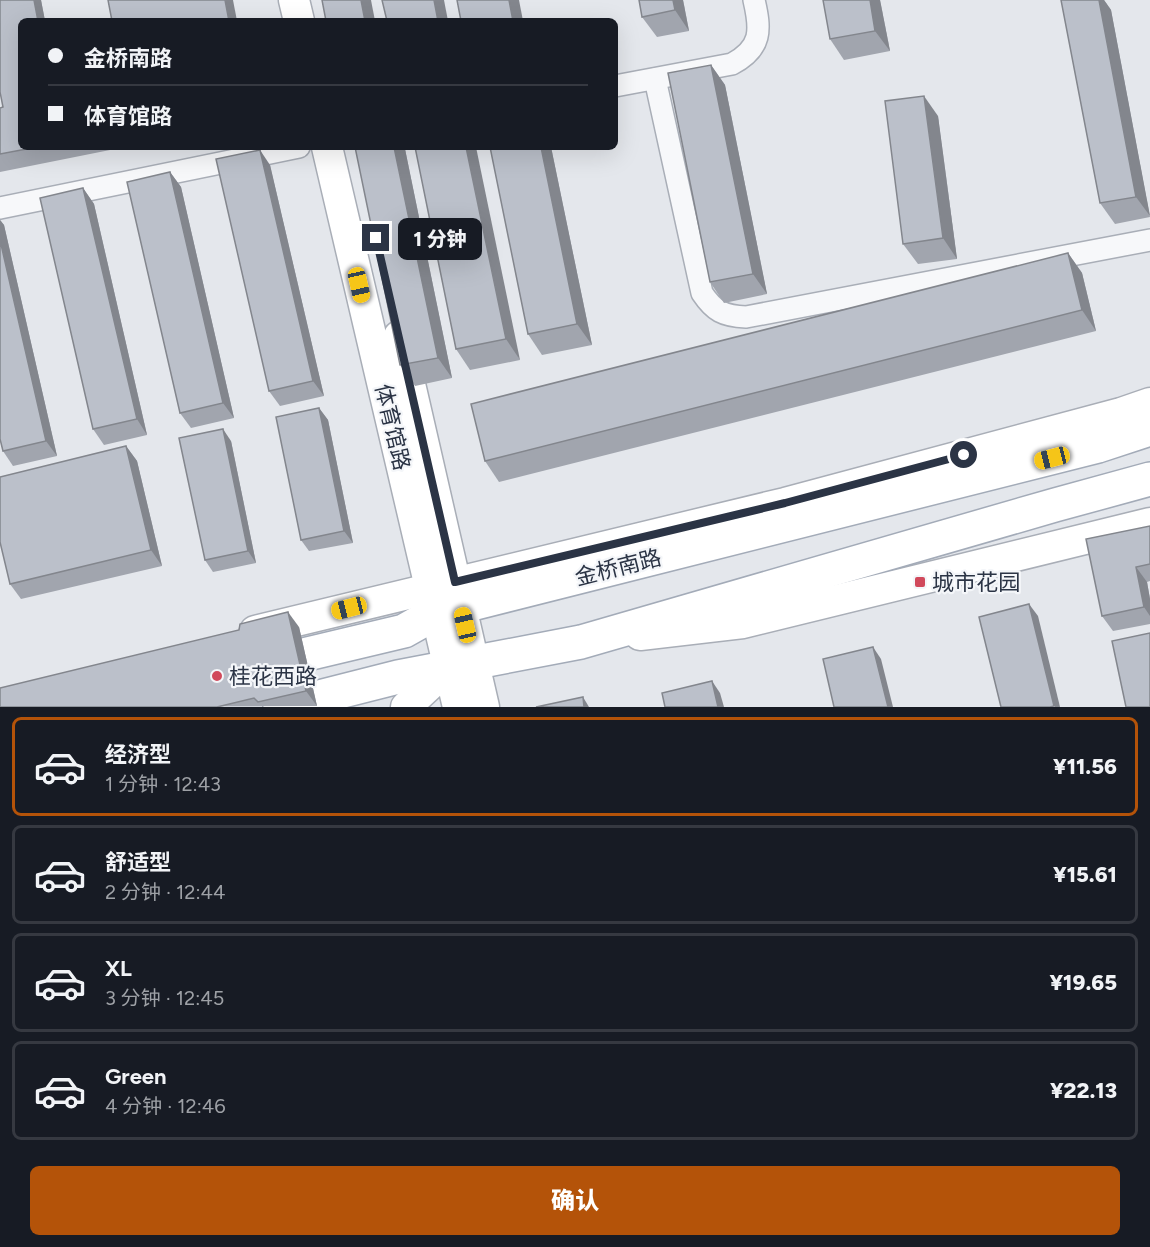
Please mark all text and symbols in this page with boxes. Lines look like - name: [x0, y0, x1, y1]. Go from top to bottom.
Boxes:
- text: 金桥南路: [84, 45, 172, 72]
- text: 体育馆路: [84, 103, 172, 130]
- callout: 1 分钟: [397, 217, 481, 259]
- route end: [362, 224, 389, 251]
- text: 1 分钟: [413, 227, 467, 251]
- car: [346, 265, 372, 305]
- street label: 体育馆路: [369, 381, 416, 473]
- route start: [950, 441, 977, 468]
- car: [1032, 445, 1072, 471]
- street label: 金桥南路: [572, 544, 664, 591]
- place label: 城市花园: [932, 569, 1020, 596]
- marker: 城市花园: [913, 575, 927, 589]
- car: [329, 595, 369, 621]
- car: [452, 605, 478, 645]
- place label: 桂花西路: [229, 663, 317, 690]
- marker: 桂花西路: [210, 669, 224, 683]
- icon: car: [33, 740, 87, 794]
- text: 经济型: [105, 741, 171, 768]
- text: ¥11.56: [1053, 753, 1117, 780]
- text: 1 分钟 · 12:43: [105, 772, 221, 796]
- icon: car: [33, 848, 87, 902]
- text: 舒适型: [105, 849, 171, 876]
- text: ¥15.61: [1053, 861, 1117, 888]
- text: 2 分钟 · 12:44: [105, 880, 225, 904]
- text: XL: [105, 955, 132, 982]
- icon: car: [33, 956, 87, 1010]
- text: ¥19.65: [1049, 969, 1117, 996]
- text: 3 分钟 · 12:45: [105, 986, 224, 1010]
- text: Green: [105, 1063, 167, 1090]
- icon: car: [33, 1064, 87, 1118]
- text: ¥22.13: [1050, 1077, 1117, 1104]
- text: 4 分钟 · 12:46: [105, 1094, 226, 1118]
- button: 确认: [30, 1166, 1120, 1235]

